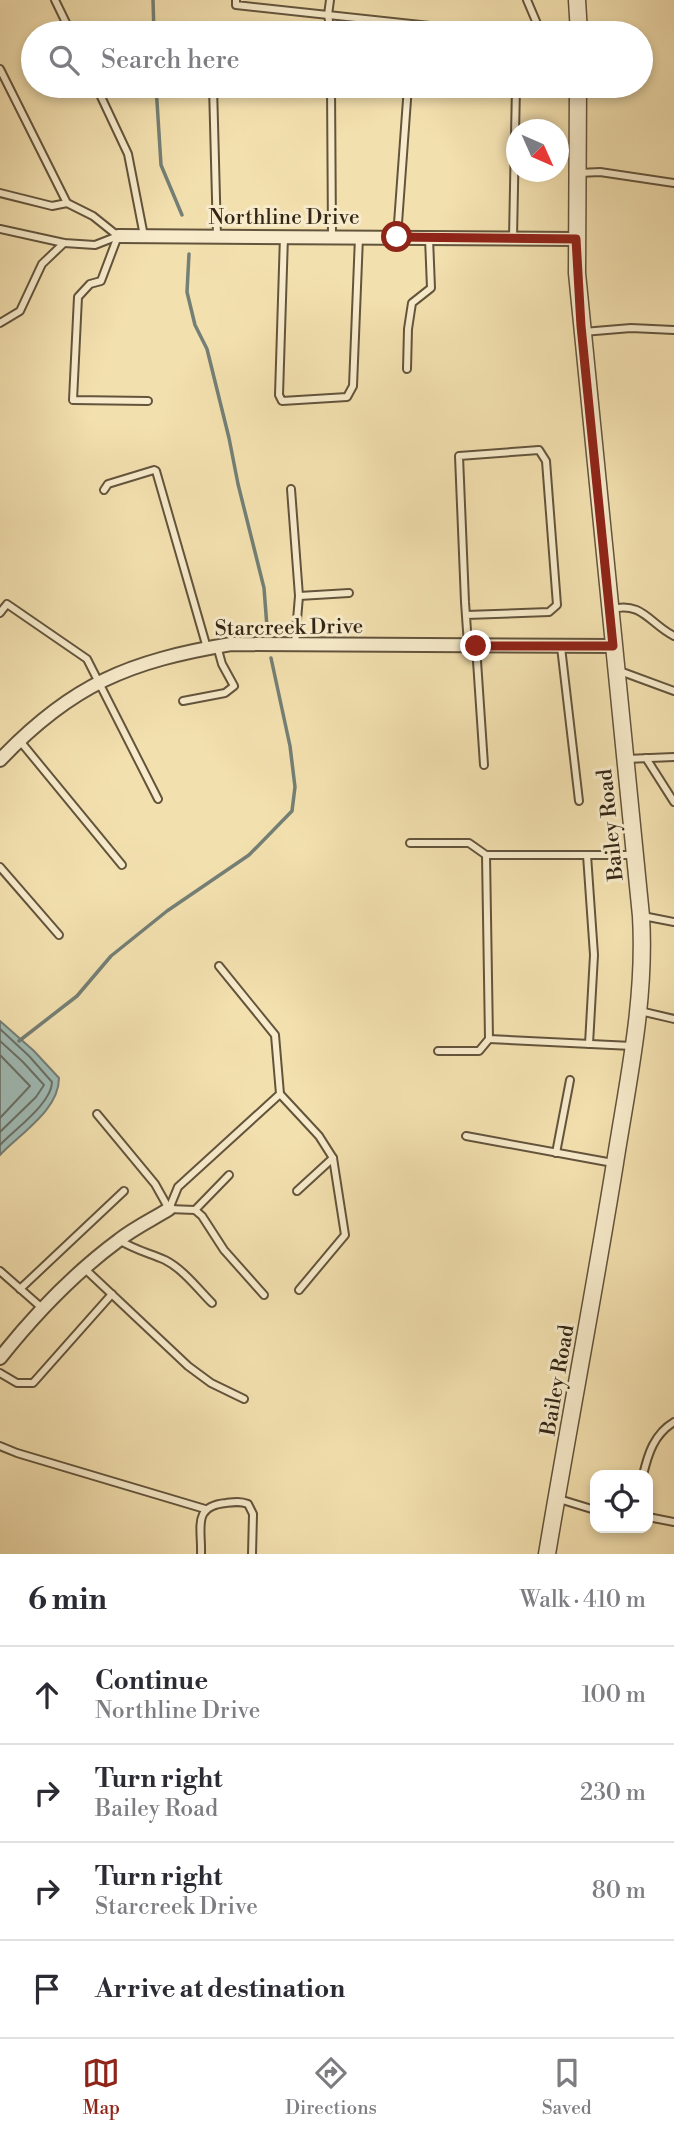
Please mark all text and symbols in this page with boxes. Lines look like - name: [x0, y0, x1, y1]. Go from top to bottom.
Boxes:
- search box: [21, 21, 653, 98]
- icon: search: [45, 41, 83, 79]
- text: Search here: [101, 44, 240, 76]
- north arrow: [506, 119, 569, 182]
- street label: Northline Drive: [208, 205, 360, 231]
- route start: [381, 221, 412, 252]
- street label: Starcreek Drive: [214, 614, 364, 642]
- route end: [460, 630, 491, 661]
- street label: Bailey Road: [592, 768, 630, 883]
- street label: Bailey Road: [535, 1323, 581, 1439]
- map controls: [590, 1470, 653, 1533]
- button: locate: [590, 1470, 653, 1533]
- text: 6 min: [28, 1581, 107, 1619]
- text: Walk · 410 m: [520, 1586, 646, 1614]
- text: Continue: [95, 1665, 208, 1697]
- icon: ahead: [28, 1676, 66, 1714]
- text: 100 m: [581, 1681, 646, 1709]
- text: Northline Drive: [95, 1697, 261, 1725]
- text: Turn right: [95, 1763, 223, 1795]
- icon: right: [28, 1774, 66, 1812]
- text: 230 m: [580, 1779, 646, 1807]
- text: Bailey Road: [95, 1795, 218, 1823]
- text: Turn right: [95, 1861, 223, 1893]
- icon: right: [28, 1872, 66, 1910]
- text: 80 m: [592, 1877, 646, 1905]
- text: Starcreek Drive: [95, 1893, 258, 1921]
- icon: arrive: [28, 1970, 66, 2008]
- text: Arrive at destination: [95, 1973, 345, 2005]
- tab: Map: [82, 2054, 120, 2120]
- tab: Directions: [285, 2054, 377, 2120]
- tab: Saved: [542, 2054, 592, 2120]

